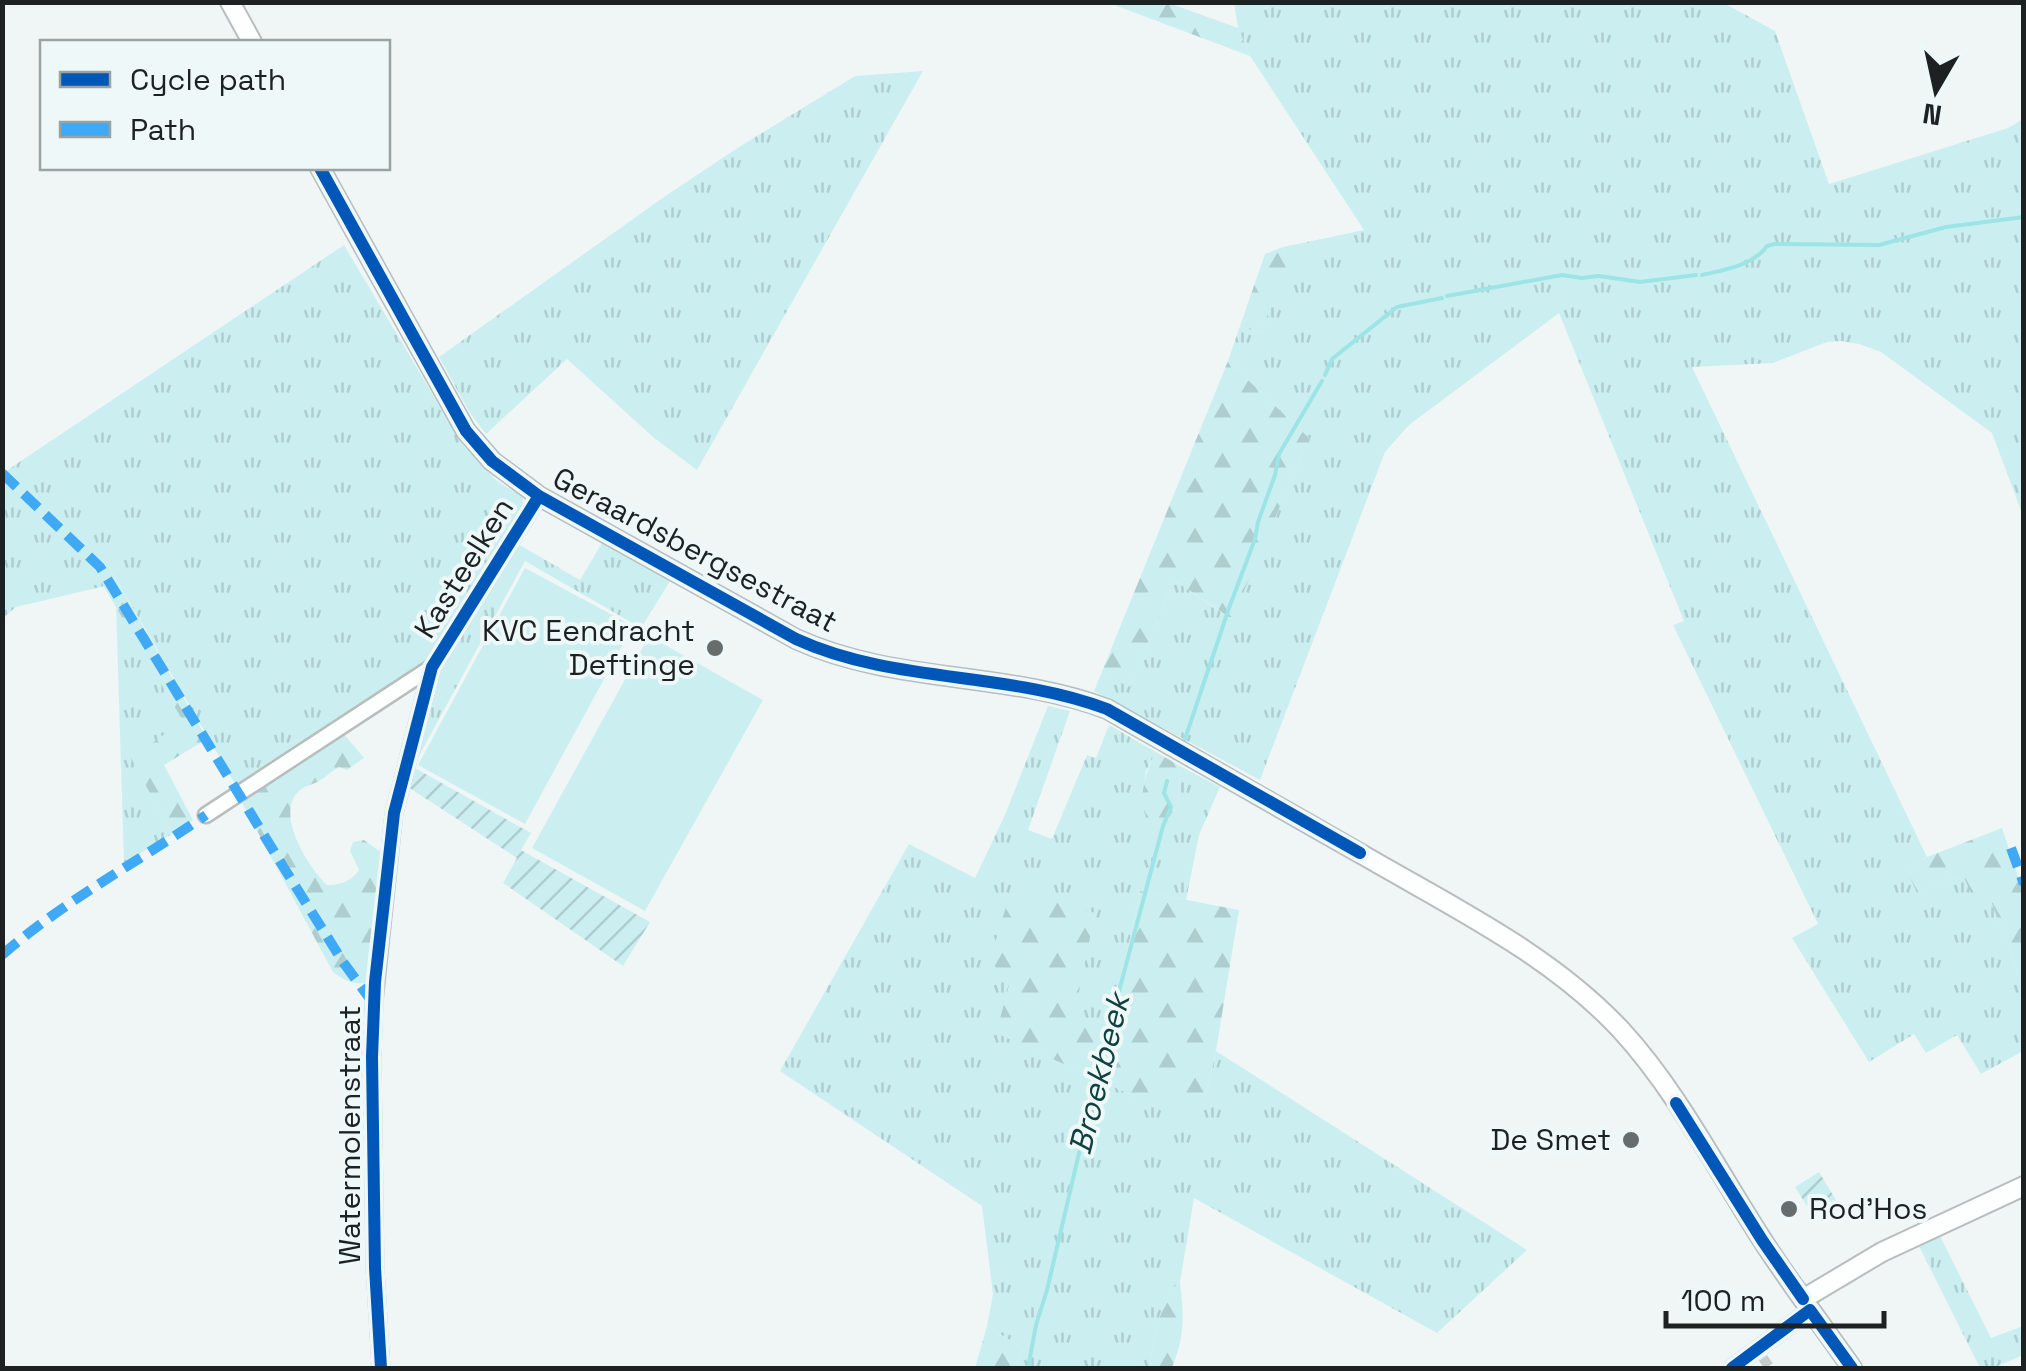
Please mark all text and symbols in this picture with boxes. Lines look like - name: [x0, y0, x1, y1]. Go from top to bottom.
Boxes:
- legend: [40, 40, 390, 170]
- north arrow: [1886, 40, 1986, 140]
- text: Cycle path: [130, 60, 286, 99]
- text: N: [1920, 95, 1944, 134]
- text: Path: [130, 110, 196, 149]
- street label: Geraardsbergsestraat: [546, 458, 844, 641]
- street label: Kasteelken: [405, 490, 522, 645]
- place label: KVC Eendracht Deftinge: [482, 611, 695, 684]
- marker: KVC Eendracht Deftinge: [704, 637, 726, 659]
- water label: Broekbeek: [1060, 986, 1139, 1159]
- street label: Watermolenstraat: [330, 1005, 369, 1265]
- place label: De Smet: [1490, 1120, 1611, 1159]
- marker: De Smet: [1620, 1129, 1642, 1151]
- place label: Rod'Hos: [1809, 1189, 1927, 1228]
- marker: Rod'Hos: [1778, 1198, 1800, 1220]
- scale bar: [1666, 1266, 1884, 1328]
- text: 100 m: [1681, 1281, 1766, 1320]

